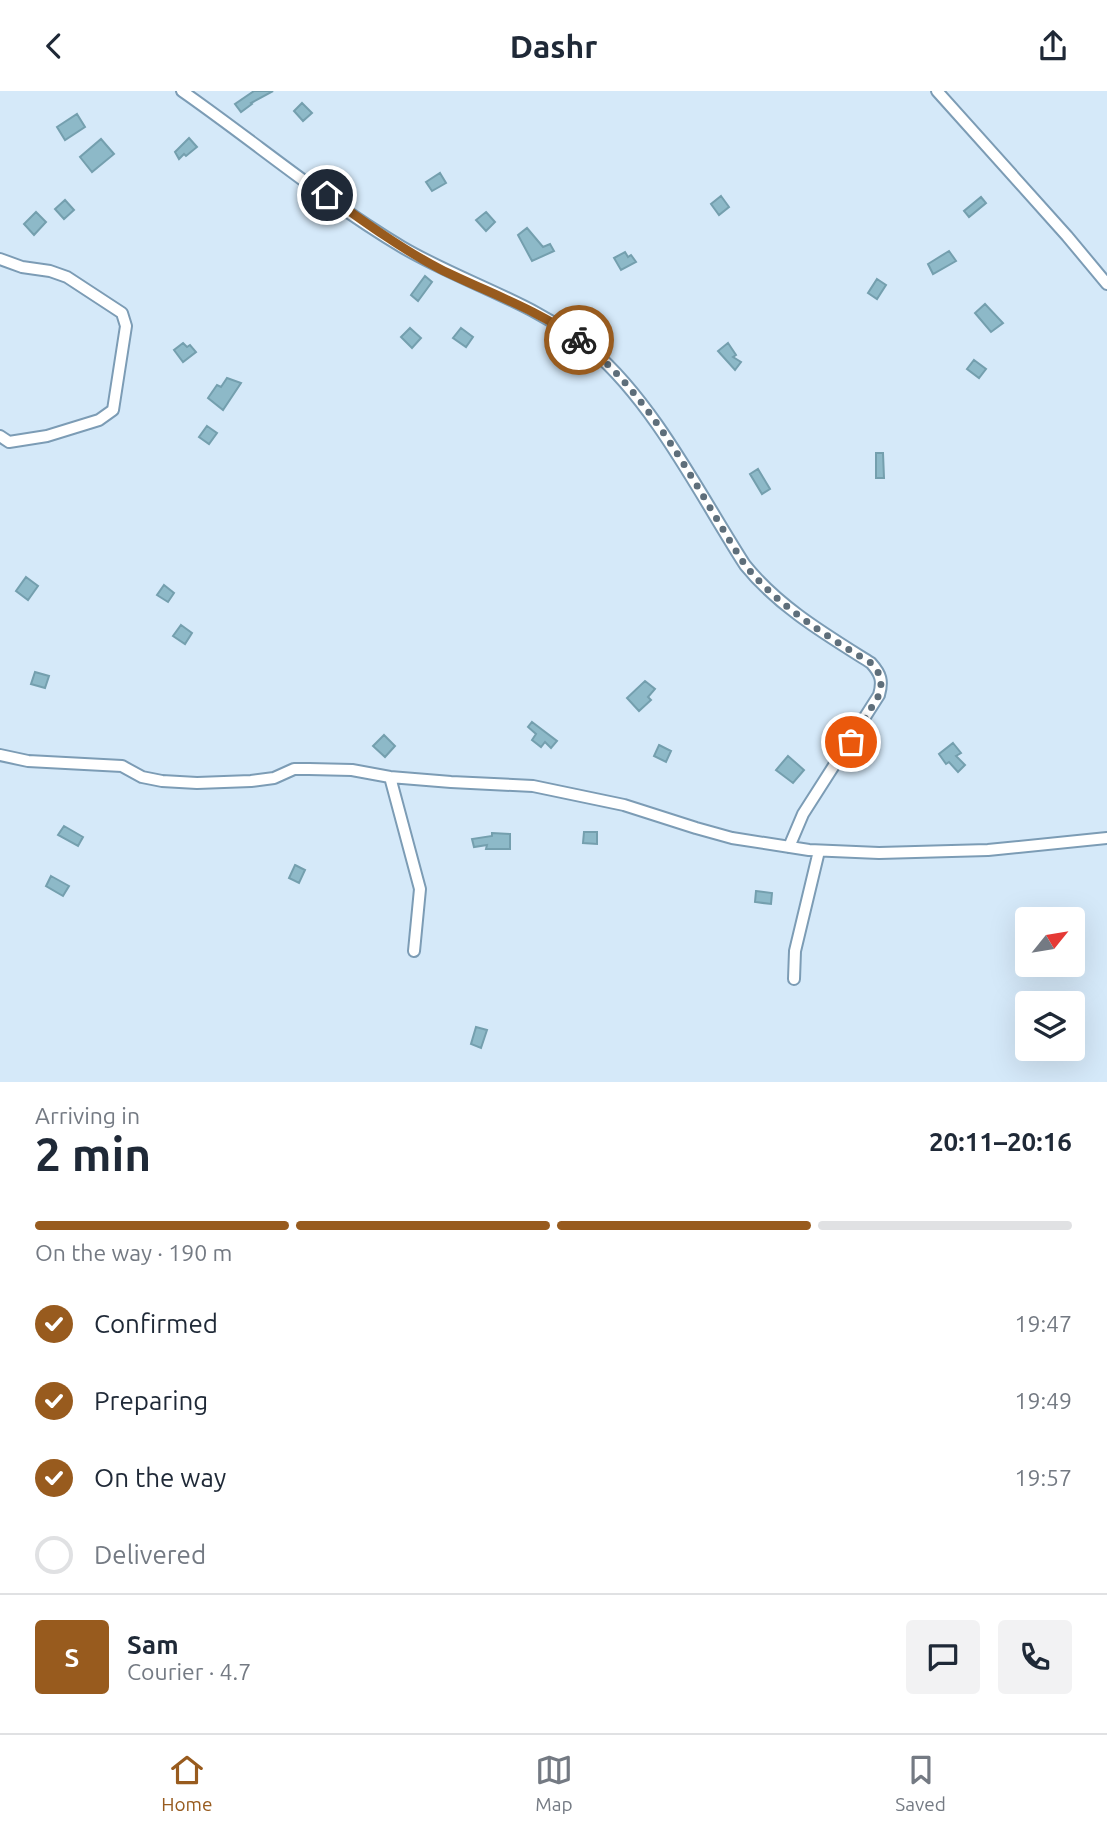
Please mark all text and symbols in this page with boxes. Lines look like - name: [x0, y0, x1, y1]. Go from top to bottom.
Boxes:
- icon: back: [35, 27, 73, 65]
- icon: share: [1034, 27, 1072, 65]
- text: Dashr: [510, 28, 597, 64]
- pin: [297, 165, 357, 225]
- icon: home: [308, 176, 346, 214]
- courier: [544, 305, 614, 375]
- icon: bike: [560, 321, 598, 359]
- pin: [821, 712, 881, 772]
- icon: bag: [832, 723, 870, 761]
- north arrow: [1015, 907, 1085, 977]
- map controls: [1015, 907, 1085, 1061]
- button: layers: [1015, 991, 1085, 1061]
- text: Arriving in: [35, 1103, 140, 1128]
- text: 20:11–20:16: [929, 1127, 1072, 1156]
- text: 2 min: [35, 1128, 151, 1180]
- text: On the way · 190 m: [35, 1240, 232, 1265]
- icon: check: [35, 1305, 73, 1343]
- text: Confirmed: [94, 1309, 218, 1338]
- text: 19:47: [1014, 1311, 1072, 1336]
- icon: check: [35, 1382, 73, 1420]
- text: Preparing: [94, 1386, 208, 1415]
- text: 19:49: [1014, 1388, 1072, 1413]
- icon: check: [35, 1459, 73, 1497]
- text: On the way: [94, 1463, 226, 1492]
- text: 19:57: [1014, 1465, 1072, 1490]
- text: Delivered: [94, 1540, 206, 1569]
- button: chat: [906, 1620, 980, 1694]
- button: phone: [998, 1620, 1072, 1694]
- text: Sam: [127, 1630, 179, 1659]
- text: S: [65, 1643, 79, 1672]
- text: Courier · 4.7: [127, 1659, 251, 1684]
- tab: Home: [161, 1751, 212, 1815]
- tab: Map: [535, 1751, 573, 1815]
- tab: Saved: [895, 1751, 946, 1815]

